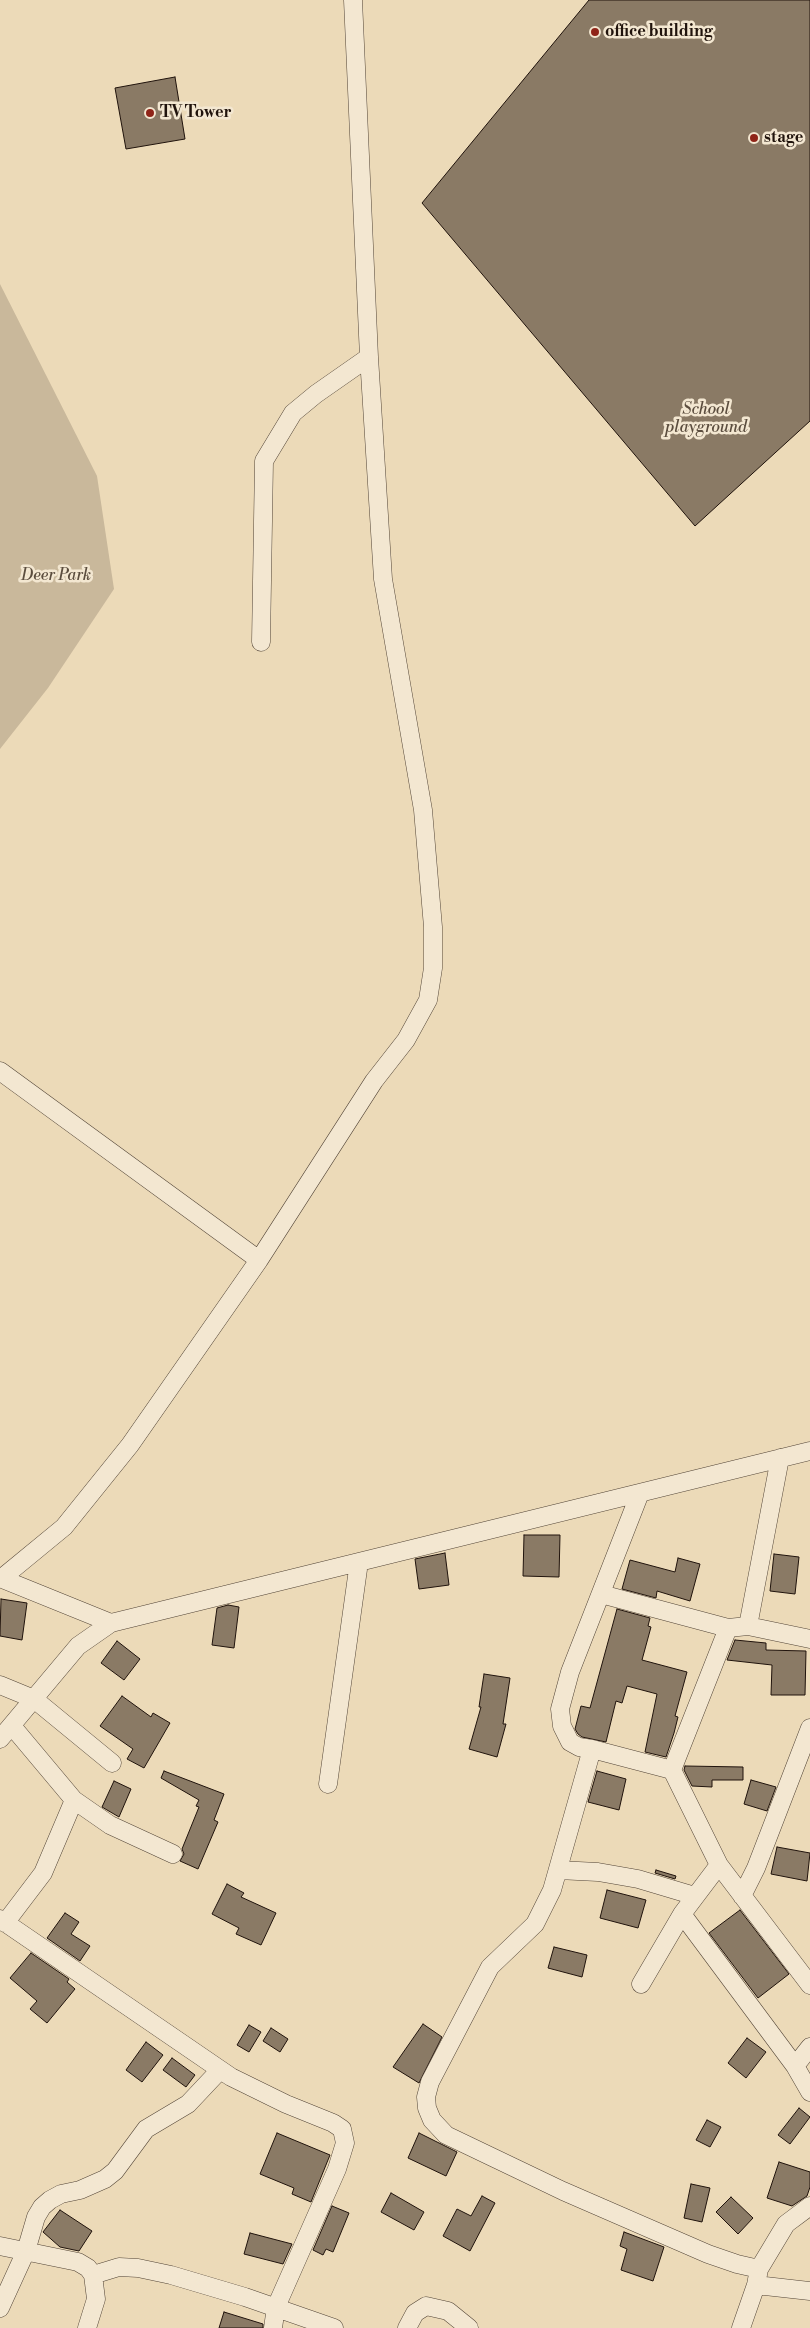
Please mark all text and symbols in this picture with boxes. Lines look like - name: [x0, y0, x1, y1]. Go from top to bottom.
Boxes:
- place label: office building: [605, 22, 713, 42]
- marker: office building: [589, 26, 601, 38]
- place label: TV Tower: [160, 103, 232, 123]
- marker: TV Tower: [144, 107, 156, 119]
- place label: stage: [764, 128, 803, 148]
- marker: stage: [748, 132, 760, 144]
- park label: School playground: [665, 400, 747, 438]
- park label: Deer Park: [21, 566, 91, 586]

